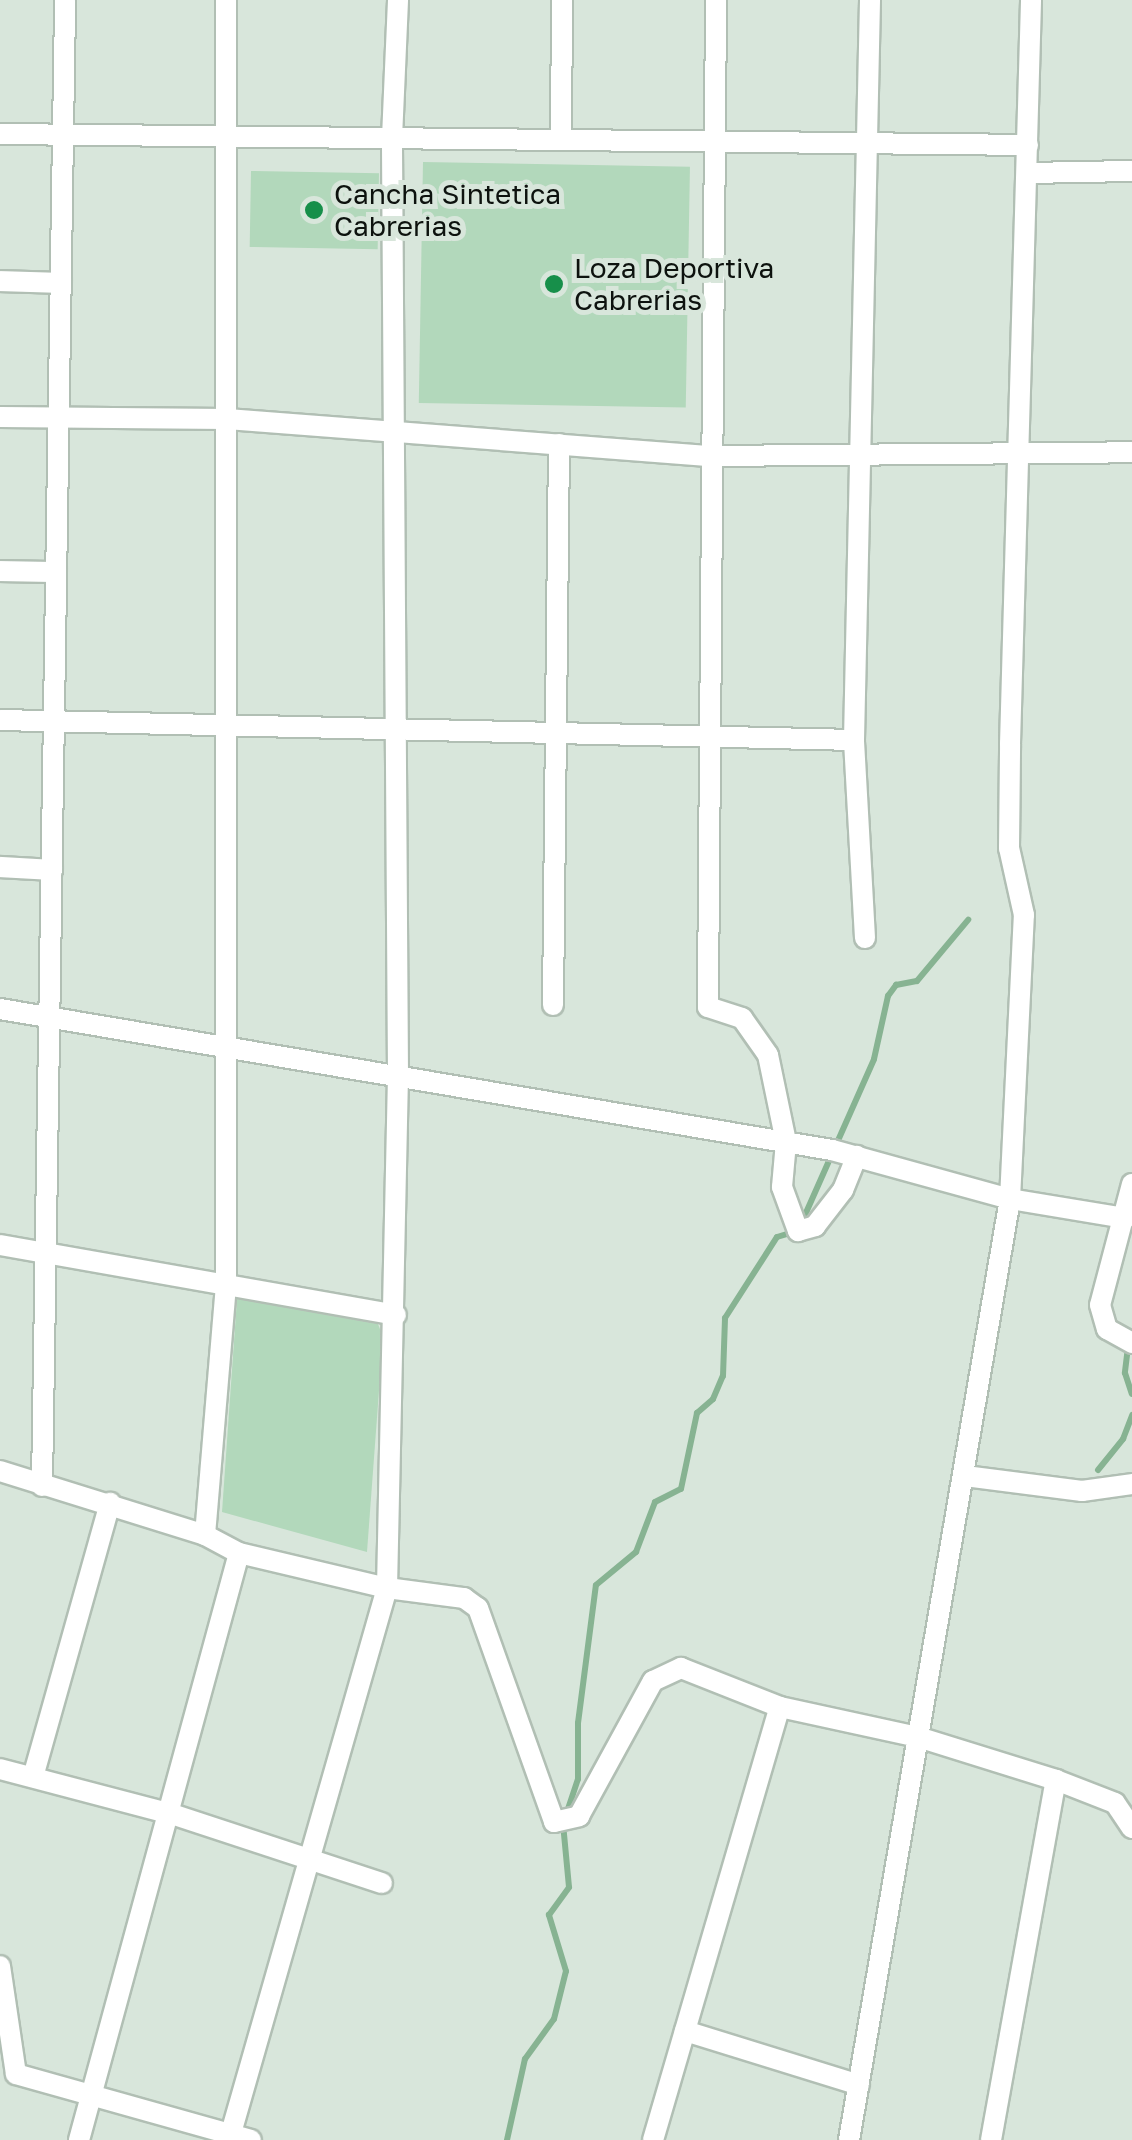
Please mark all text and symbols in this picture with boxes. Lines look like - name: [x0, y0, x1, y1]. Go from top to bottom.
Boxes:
- place label: Cancha Sintetica Cabrerias: [334, 177, 561, 243]
- marker: Cancha Sintetica Cabrerias: [303, 199, 325, 221]
- place label: Loza Deportiva Cabrerias: [574, 251, 774, 317]
- marker: Loza Deportiva Cabrerias: [543, 273, 565, 295]

